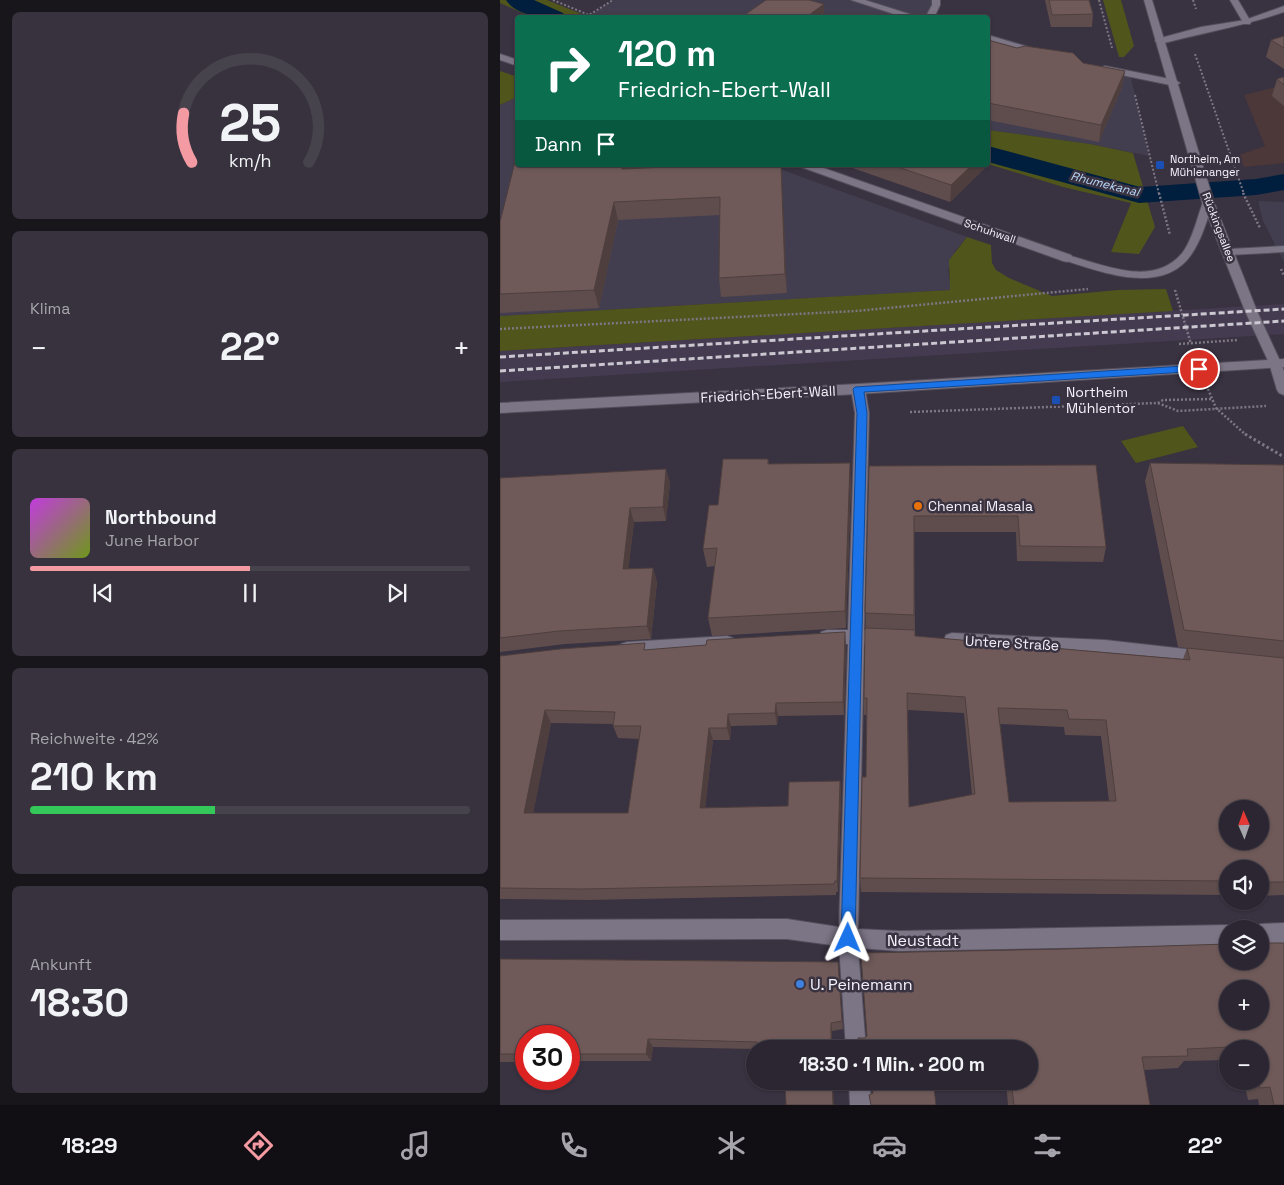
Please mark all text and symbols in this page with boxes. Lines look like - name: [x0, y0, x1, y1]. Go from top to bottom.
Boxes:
- text: 120 m: [618, 32, 716, 76]
- icon: right: [535, 35, 600, 100]
- text: Friedrich-Ebert-Wall: [618, 75, 831, 103]
- text: 25: [219, 90, 281, 156]
- icon: arrive: [592, 130, 620, 158]
- text: Dann: [535, 132, 582, 157]
- text: km/h: [229, 149, 271, 172]
- place label: Northeim, Am Mühlenanger: [1170, 152, 1240, 179]
- marker: Northeim, Am Mühlenanger: [1154, 159, 1166, 171]
- water label: Rhumekanal: [1069, 168, 1143, 201]
- street label: Rückingsallee: [1199, 190, 1239, 264]
- street label: Schuhwall: [962, 216, 1018, 246]
- text: Klima: [30, 298, 71, 319]
- text: 22°: [220, 323, 280, 371]
- text: −: [30, 330, 47, 366]
- text: +: [453, 330, 470, 366]
- pin: [1178, 348, 1220, 390]
- icon: arrive: [1185, 355, 1213, 383]
- street label: Friedrich-Ebert-Wall: [700, 381, 836, 407]
- place label: Northeim Mühlentor: [1066, 383, 1135, 417]
- marker: Northeim Mühlentor: [1050, 394, 1062, 406]
- place label: Chennai Masala: [928, 497, 1033, 515]
- marker: Chennai Masala: [912, 500, 924, 512]
- text: Northbound: [105, 505, 217, 530]
- text: June Harbor: [105, 530, 199, 551]
- icon: previous: [89, 579, 117, 607]
- icon: pause: [236, 579, 264, 607]
- icon: next: [383, 579, 411, 607]
- street label: Untere Straße: [964, 632, 1060, 654]
- text: Reichweite · 42%: [30, 728, 159, 749]
- text: 210 km: [30, 753, 158, 801]
- north arrow: [1219, 800, 1269, 850]
- map controls: [1219, 800, 1269, 1090]
- button: sound: [1219, 860, 1269, 910]
- position arrow: [821, 911, 873, 963]
- button: layers: [1219, 920, 1269, 970]
- street label: Neustadt: [887, 930, 959, 951]
- text: Ankunft: [30, 954, 92, 975]
- place label: U. Peinemann: [810, 974, 913, 995]
- marker: U. Peinemann: [794, 978, 806, 990]
- text: 18:30: [30, 979, 129, 1027]
- button: +: [1219, 980, 1269, 1030]
- speed limit sign: 30: [515, 1025, 580, 1090]
- button: −: [1219, 1040, 1269, 1090]
- text: 18:30 · 1 Min. · 200 m: [799, 1052, 985, 1077]
- icon: directions: [241, 1128, 276, 1163]
- icon: music: [398, 1128, 433, 1163]
- icon: phone: [556, 1128, 591, 1163]
- icon: climate: [714, 1128, 749, 1163]
- icon: car: [872, 1128, 907, 1163]
- icon: filters: [1030, 1128, 1065, 1163]
- text: 18:29: [61, 1131, 118, 1159]
- text: 22°: [1188, 1131, 1223, 1159]

